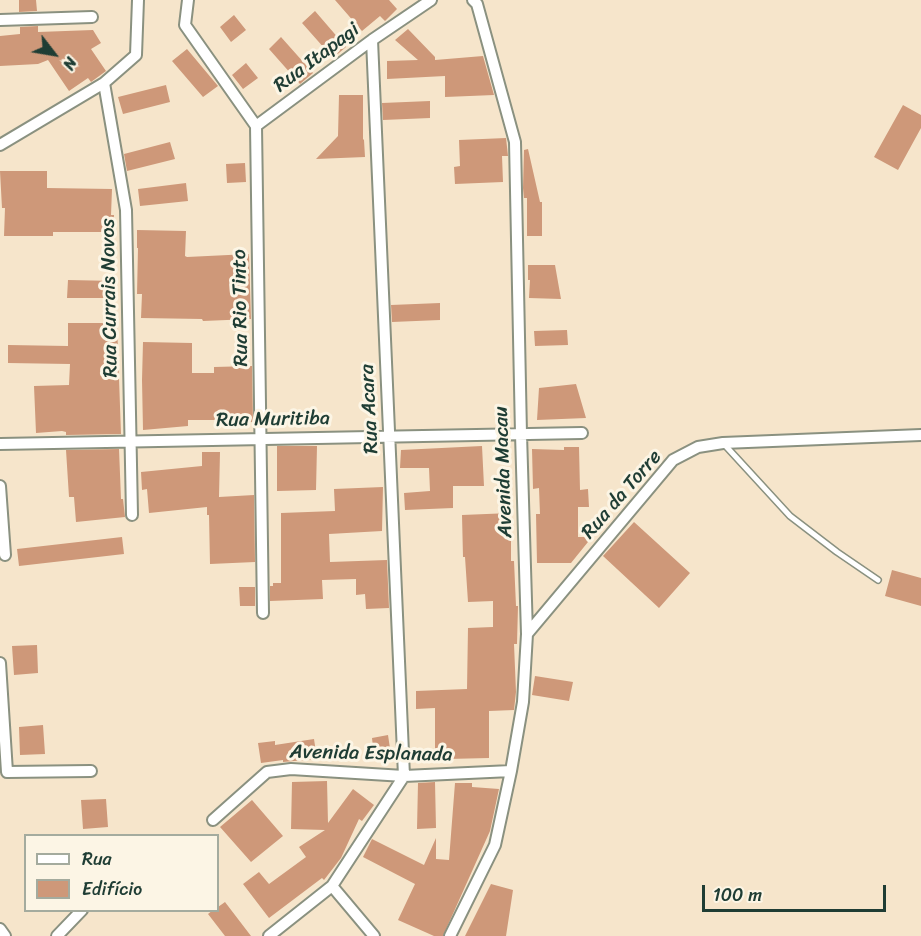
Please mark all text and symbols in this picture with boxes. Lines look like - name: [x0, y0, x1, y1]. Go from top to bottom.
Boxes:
- street label: Rua Itapagi: [269, 18, 365, 98]
- north arrow: [24, 24, 84, 84]
- text: N: [55, 51, 85, 76]
- street label: Rua Currais Novos: [97, 218, 123, 378]
- street label: Rua Rio Tinto: [228, 249, 254, 367]
- street label: Rua Acara: [356, 364, 384, 454]
- street label: Avenida Macau: [490, 406, 518, 538]
- street label: Rua Muritiba: [216, 407, 330, 433]
- street label: Rua da Torre: [577, 446, 667, 544]
- street label: Avenida Esplanada: [289, 741, 453, 767]
- legend: [24, 834, 219, 912]
- text: Rua: [82, 843, 112, 875]
- text: Edifício: [82, 873, 142, 905]
- scale bar: [705, 873, 890, 911]
- text: 100 m: [713, 879, 762, 911]

